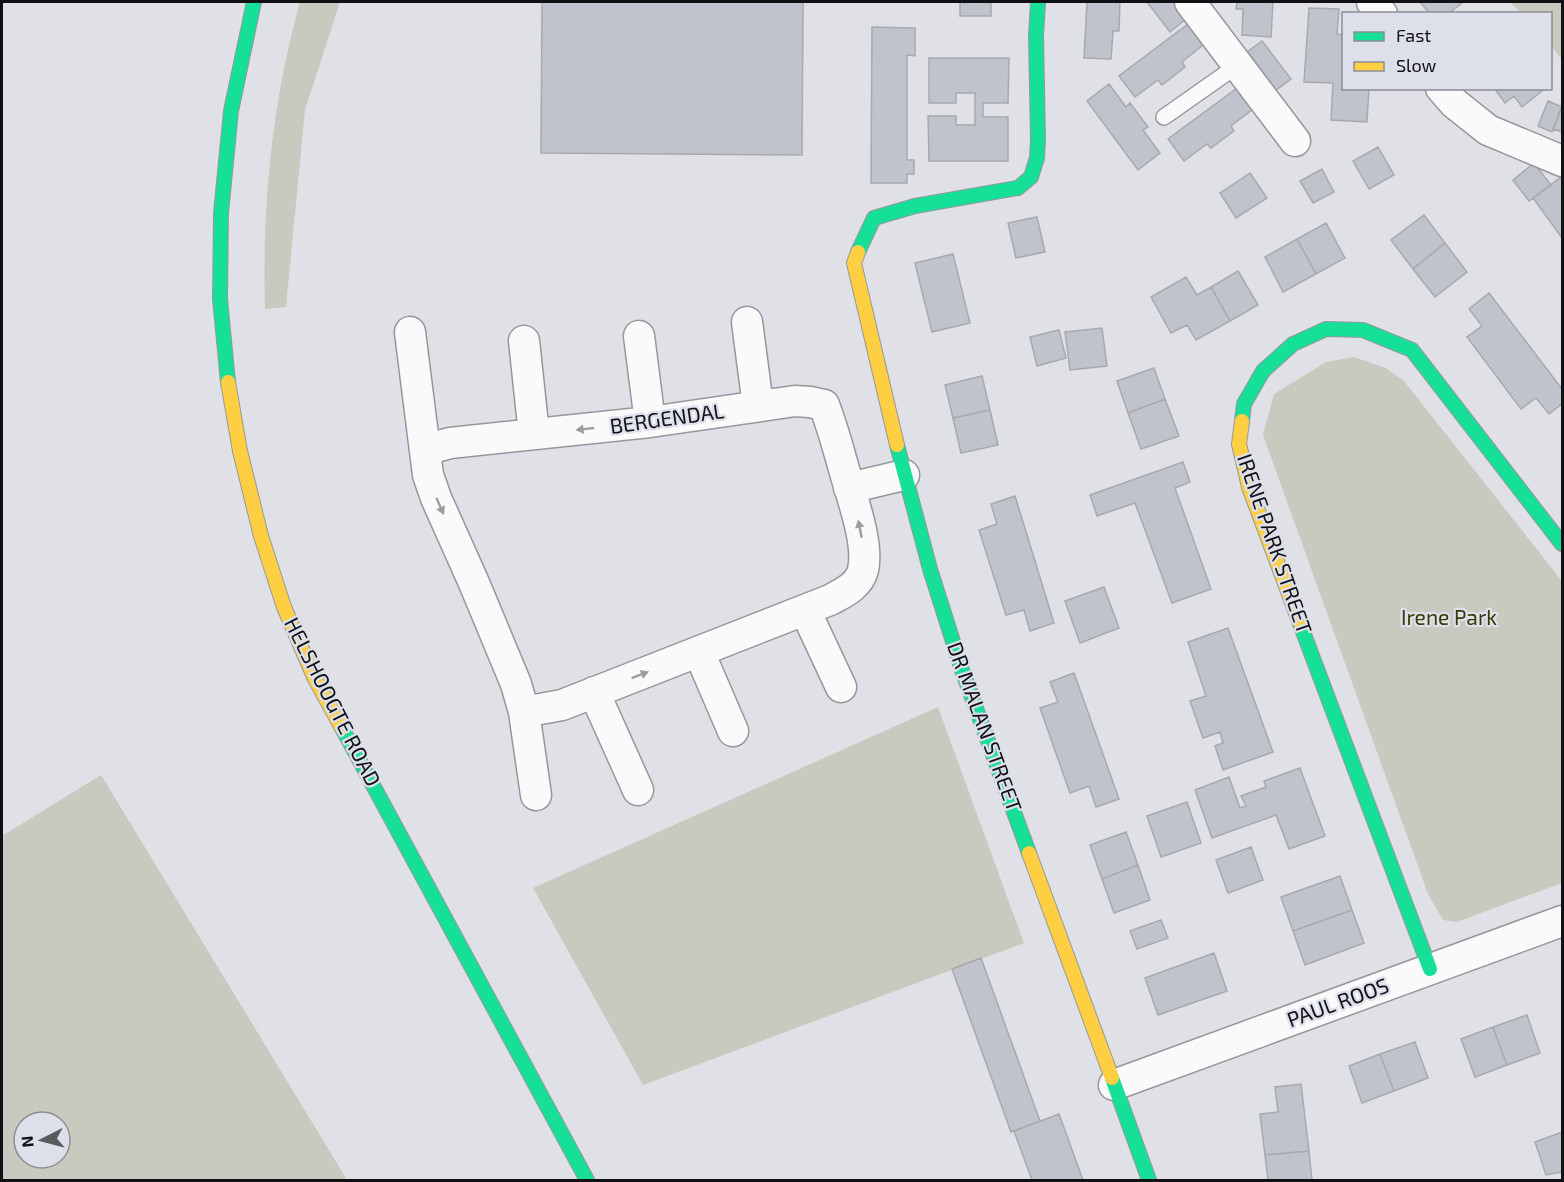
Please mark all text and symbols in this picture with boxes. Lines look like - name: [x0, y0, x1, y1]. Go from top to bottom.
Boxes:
- legend: [1342, 12, 1552, 90]
- text: Fast: [1396, 24, 1431, 46]
- text: Slow: [1396, 54, 1437, 76]
- street label: BERGENDAL: [608, 397, 726, 438]
- one-way arrow: [576, 424, 595, 434]
- street label: IRENE PARK STREET: [1233, 450, 1318, 637]
- one-way arrow: [435, 498, 444, 515]
- one-way arrow: [855, 520, 864, 539]
- park label: Irene Park: [1401, 604, 1497, 629]
- street label: HELSHOOGTE ROAD: [280, 613, 387, 790]
- street label: DR MALAN STREET: [943, 638, 1028, 815]
- one-way arrow: [631, 670, 649, 680]
- street label: PAUL ROOS: [1283, 972, 1392, 1032]
- north arrow: [12, 1110, 72, 1170]
- text: N: [17, 1135, 37, 1148]

